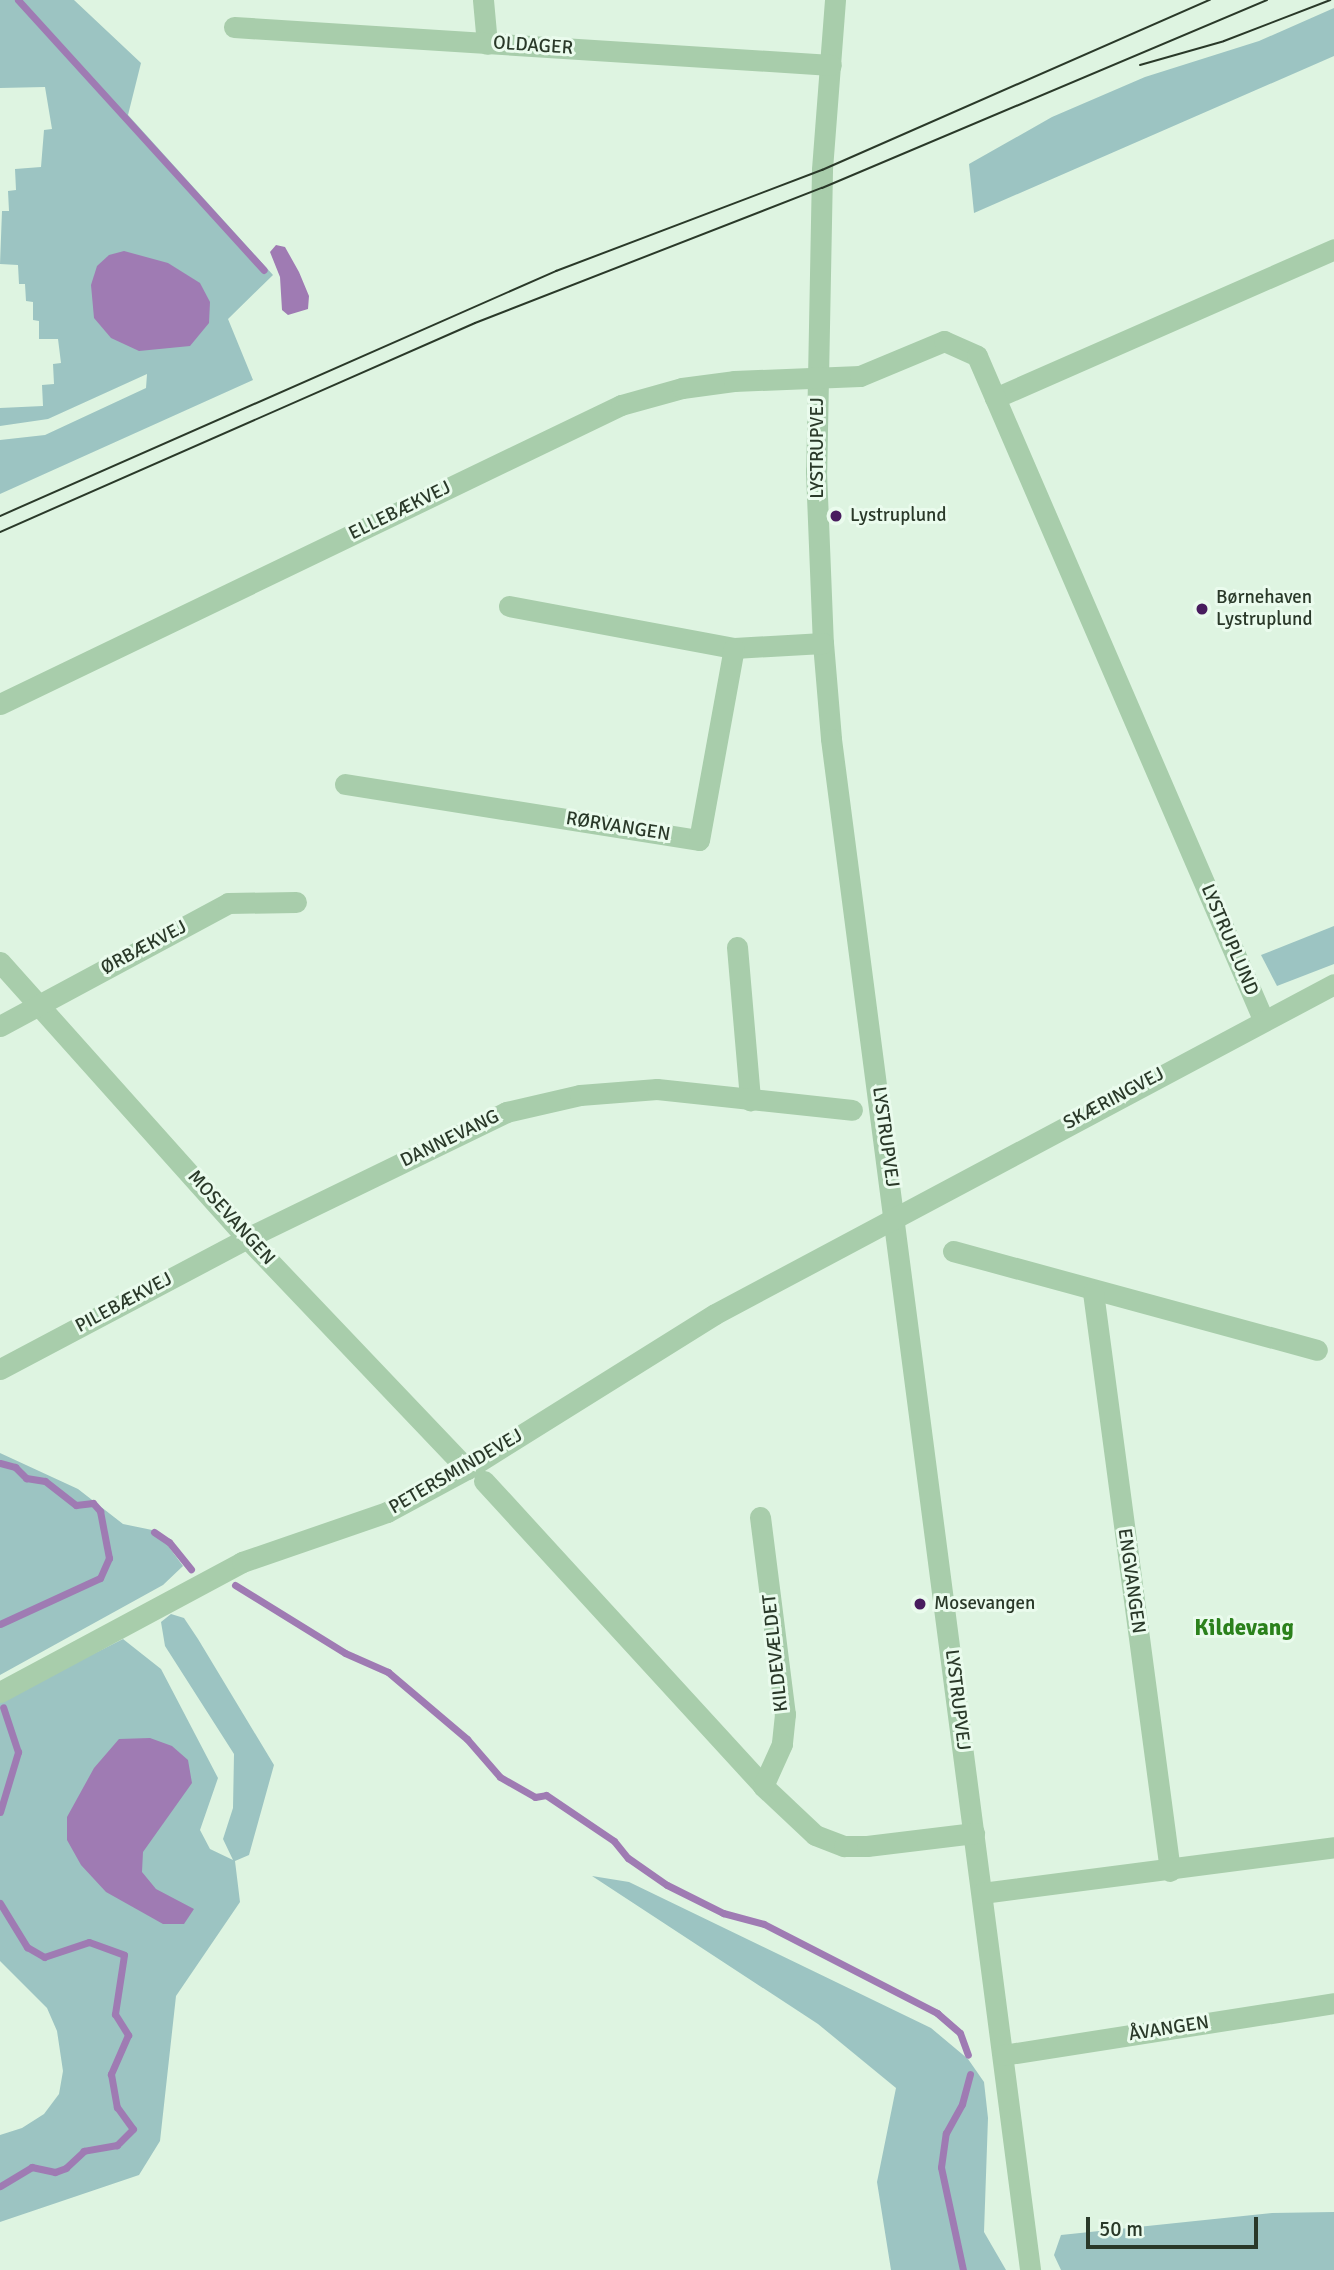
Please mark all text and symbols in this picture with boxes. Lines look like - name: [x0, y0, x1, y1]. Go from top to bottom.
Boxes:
- street label: OLDAGER: [492, 32, 574, 60]
- street label: LYSTRUPVEJ: [807, 397, 829, 499]
- street label: ELLEBÆKVEJ: [345, 477, 455, 545]
- place label: Lystruplund: [850, 505, 947, 527]
- marker: Lystruplund: [828, 508, 844, 524]
- place label: Børnehaven Lystruplund: [1216, 587, 1313, 631]
- marker: Børnehaven Lystruplund: [1194, 601, 1210, 617]
- street label: RØRVANGEN: [564, 808, 672, 846]
- street label: LYSTRUPLUND: [1195, 881, 1263, 999]
- street label: ØRBÆKVEJ: [97, 916, 191, 980]
- street label: SKÆRINGVEJ: [1060, 1063, 1168, 1135]
- street label: LYSTRUPVEJ: [867, 1085, 903, 1189]
- street label: DANNEVANG: [397, 1105, 503, 1173]
- street label: MOSEVANGEN: [183, 1166, 279, 1270]
- street label: PILEBÆKVEJ: [72, 1268, 176, 1338]
- street label: PETERSMINDEVEJ: [385, 1425, 527, 1519]
- street label: ENGVANGEN: [1112, 1527, 1150, 1635]
- street label: KILDEVÆLDET: [758, 1593, 794, 1713]
- place label: Mosevangen: [934, 1593, 1035, 1615]
- marker: Mosevangen: [912, 1596, 928, 1612]
- district label: Kildevang: [1194, 1614, 1294, 1642]
- street label: LYSTRUPVEJ: [940, 1648, 974, 1752]
- street label: ÅVANGEN: [1127, 2011, 1211, 2047]
- scale bar: [1089, 2204, 1260, 2248]
- text: 50 m: [1099, 2216, 1143, 2242]

